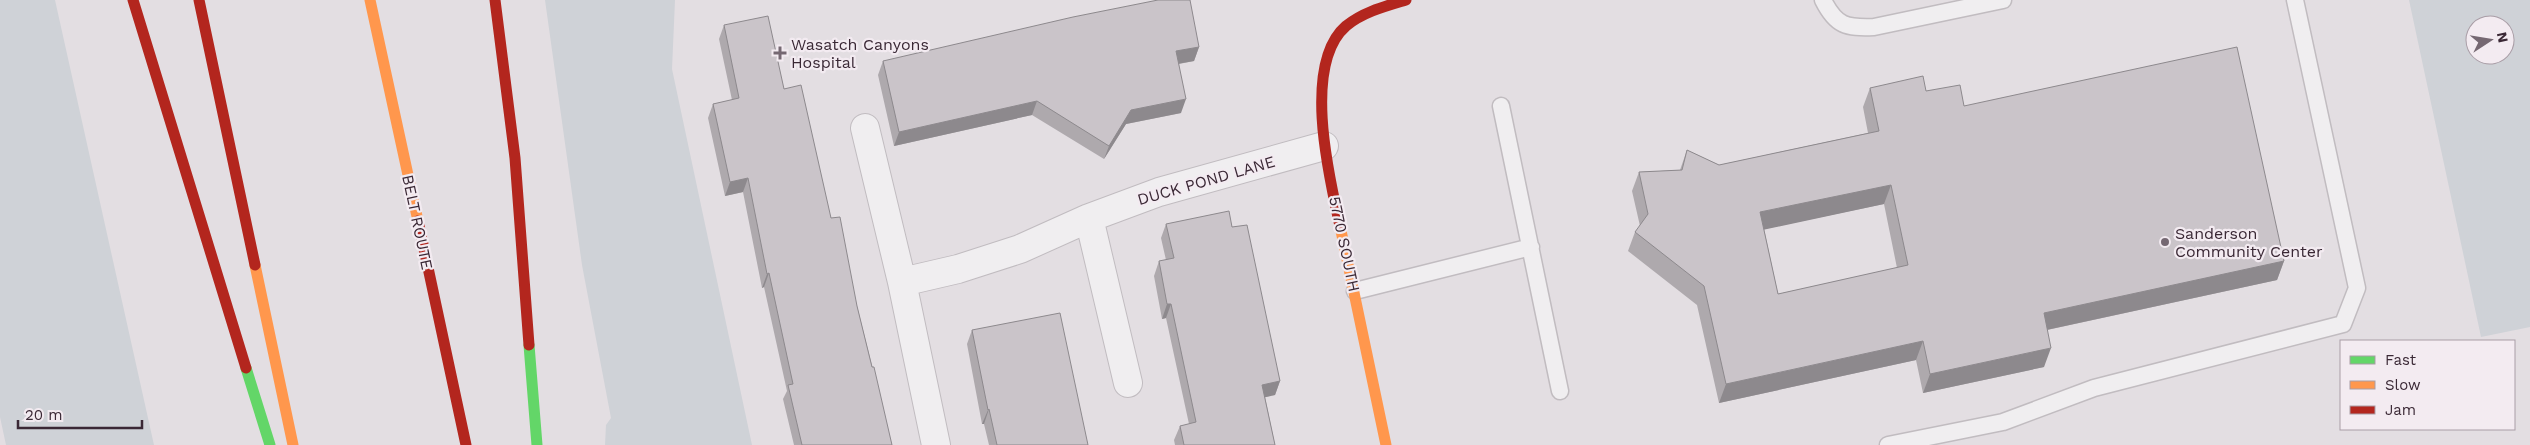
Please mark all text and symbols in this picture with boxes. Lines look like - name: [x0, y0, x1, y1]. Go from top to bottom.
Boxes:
- north arrow: [2465, 15, 2515, 65]
- text: N: [2494, 31, 2512, 44]
- place label: Wasatch Canyons Hospital: [791, 35, 929, 72]
- marker: Wasatch Canyons Hospital: [773, 46, 787, 60]
- street label: DUCK POND LANE: [1135, 152, 1277, 209]
- street label: BELT ROUTE: [398, 173, 437, 271]
- street label: 5770 SOUTH: [1325, 195, 1364, 294]
- place label: Sanderson Community Center: [2175, 224, 2323, 261]
- marker: Sanderson Community Center: [2159, 236, 2171, 248]
- legend: [2340, 340, 2515, 430]
- text: Fast: [2385, 351, 2417, 369]
- text: Slow: [2385, 376, 2421, 394]
- scale bar: [18, 398, 141, 430]
- text: Jam: [2385, 401, 2416, 419]
- text: 20 m: [25, 406, 63, 424]

